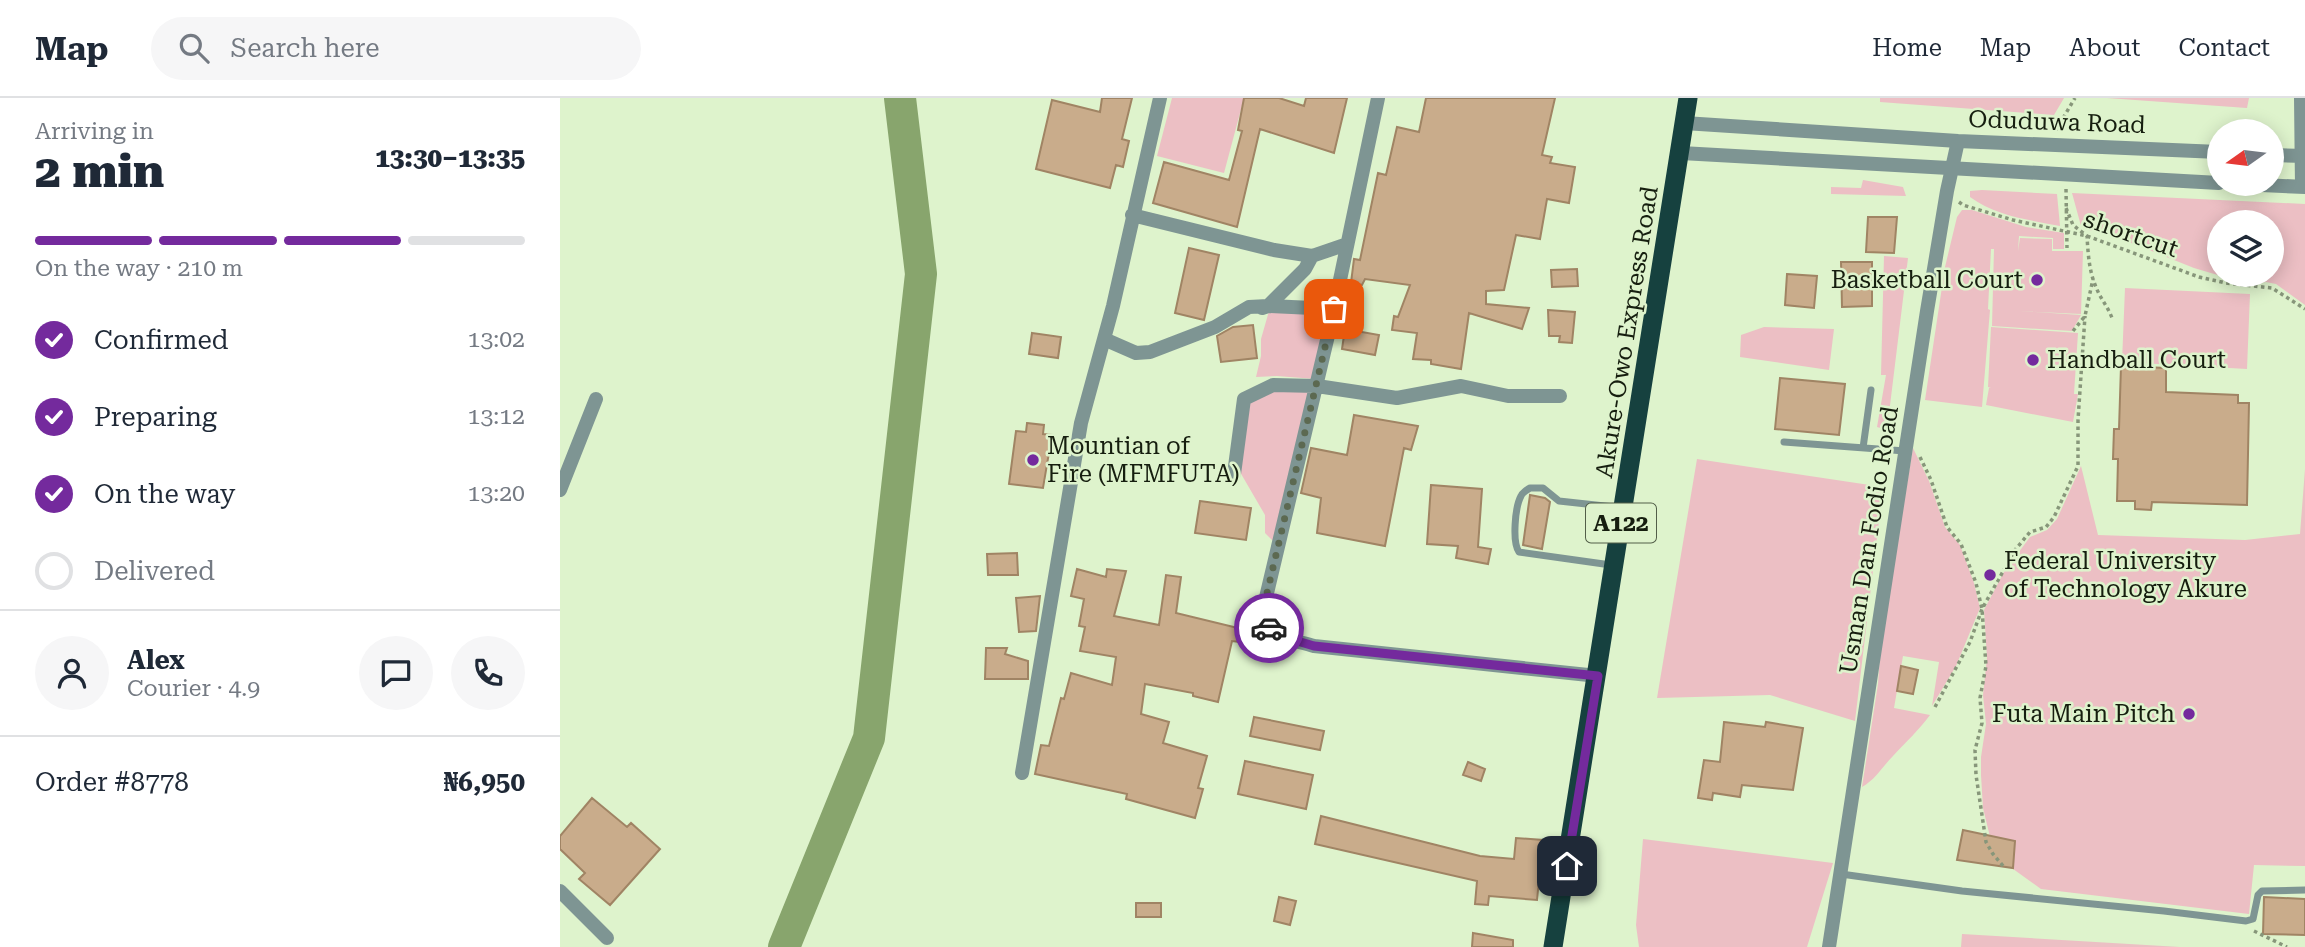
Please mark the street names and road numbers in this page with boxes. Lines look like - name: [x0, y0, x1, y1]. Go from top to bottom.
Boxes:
- street label: Oduduwa Road: [1968, 105, 2146, 139]
- street label: Akure-Owo Express Road: [1590, 184, 1664, 480]
- street label: shortcut: [2080, 205, 2182, 263]
- street label: Usman Dan Fodio Road: [1834, 404, 1904, 676]
- road number: A122: [1586, 504, 1656, 542]

